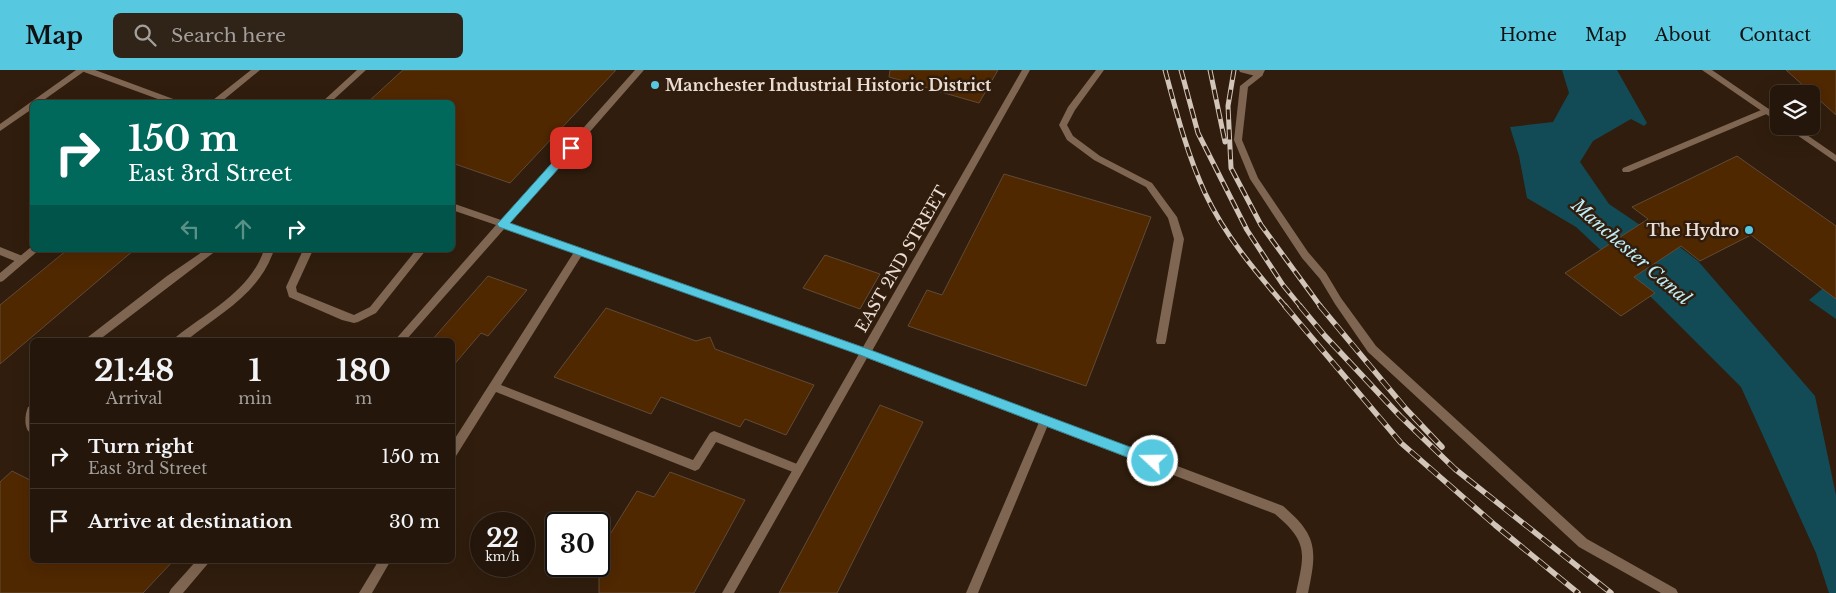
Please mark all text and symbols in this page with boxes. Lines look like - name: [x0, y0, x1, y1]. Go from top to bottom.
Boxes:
- search box: [113, 13, 463, 58]
- text: Map: [25, 21, 83, 50]
- icon: search: [131, 21, 159, 49]
- text: Search here: [171, 24, 286, 47]
- text: Home: [1499, 24, 1557, 46]
- text: Map: [1585, 24, 1627, 46]
- text: About: [1655, 24, 1711, 46]
- text: Contact: [1739, 24, 1811, 46]
- place label: Manchester Industrial Historic District: [665, 75, 992, 95]
- marker: Manchester Industrial Historic District: [649, 79, 661, 91]
- map controls: [1770, 85, 1820, 135]
- button: layers: [1770, 85, 1820, 135]
- text: 150 m: [128, 117, 239, 160]
- icon: right: [45, 120, 110, 185]
- pin: [550, 127, 592, 169]
- icon: arrive: [557, 134, 585, 162]
- text: East 3rd Street: [128, 160, 292, 187]
- street label: EAST 2ND STREET: [851, 182, 951, 336]
- water label: Manchester Canal: [1566, 194, 1695, 310]
- icon: left: [176, 215, 204, 243]
- icon: ahead: [229, 215, 257, 243]
- icon: right: [282, 215, 310, 243]
- place label: The Hydro: [1647, 220, 1739, 240]
- marker: The Hydro: [1743, 224, 1755, 236]
- text: 21:48: [94, 352, 174, 389]
- text: 1: [249, 352, 262, 389]
- text: 180: [336, 352, 391, 389]
- text: Arrival: [106, 388, 162, 408]
- text: min: [238, 388, 272, 408]
- text: m: [355, 388, 372, 408]
- position arrow: [1126, 434, 1178, 486]
- text: Turn right: [88, 435, 194, 458]
- icon: right: [45, 442, 73, 470]
- text: 150 m: [381, 445, 440, 468]
- text: East 3rd Street: [88, 458, 207, 478]
- icon: arrive: [45, 507, 73, 535]
- text: Arrive at destination: [88, 510, 292, 533]
- text: 30 m: [389, 510, 440, 533]
- speed limit sign: 30: [545, 512, 610, 577]
- text: 22: [486, 523, 519, 554]
- text: km/h: [485, 549, 520, 564]

